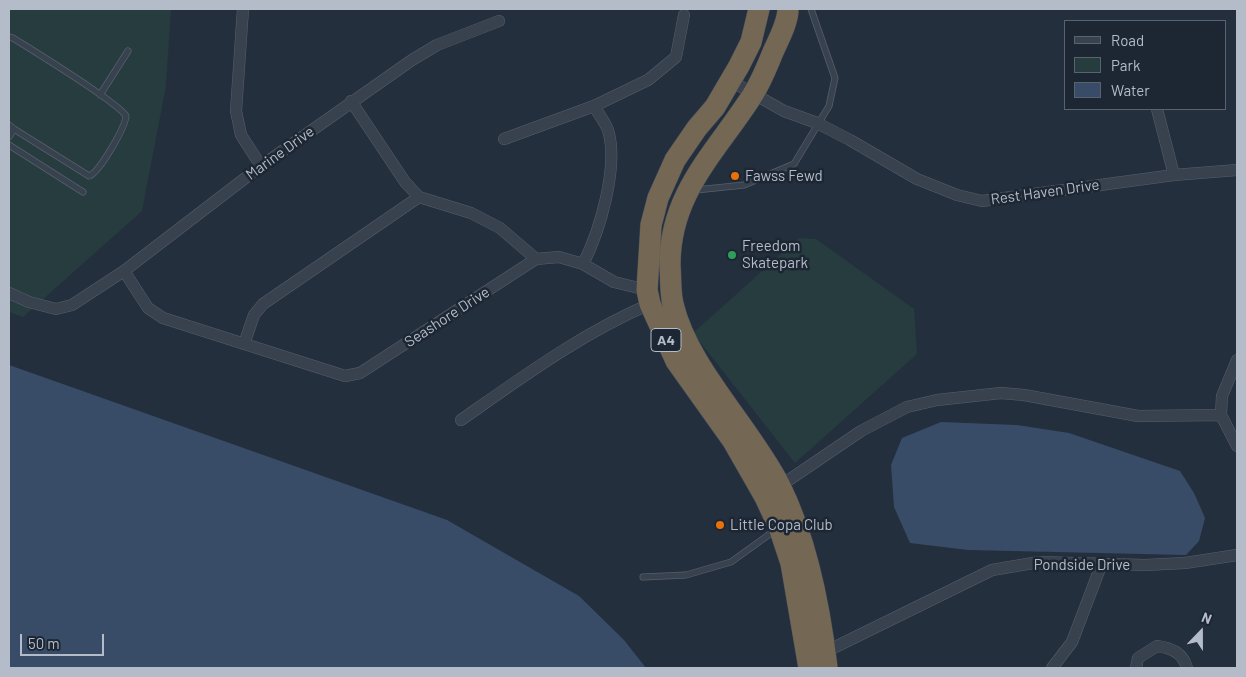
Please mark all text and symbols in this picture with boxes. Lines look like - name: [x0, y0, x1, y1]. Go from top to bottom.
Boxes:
- legend: [1064, 20, 1226, 110]
- text: Road: [1111, 31, 1144, 49]
- text: Park: [1111, 56, 1140, 74]
- text: Water: [1111, 81, 1150, 99]
- street label: Marine Drive: [242, 122, 318, 184]
- place label: Fawss Fewd: [745, 167, 823, 185]
- marker: Fawss Fewd: [729, 170, 741, 182]
- street label: Rest Haven Drive: [990, 175, 1100, 209]
- place label: Freedom Skatepark: [742, 237, 808, 272]
- marker: Freedom Skatepark: [726, 249, 738, 261]
- street label: Seashore Drive: [401, 283, 493, 351]
- road number: A4: [651, 328, 681, 352]
- place label: Little Copa Club: [730, 516, 833, 534]
- marker: Little Copa Club: [714, 519, 726, 531]
- street label: Pondside Drive: [1034, 556, 1130, 574]
- north arrow: [1176, 607, 1226, 657]
- text: N: [1199, 608, 1214, 627]
- scale bar: [22, 624, 106, 656]
- text: 50 m: [28, 634, 60, 652]

